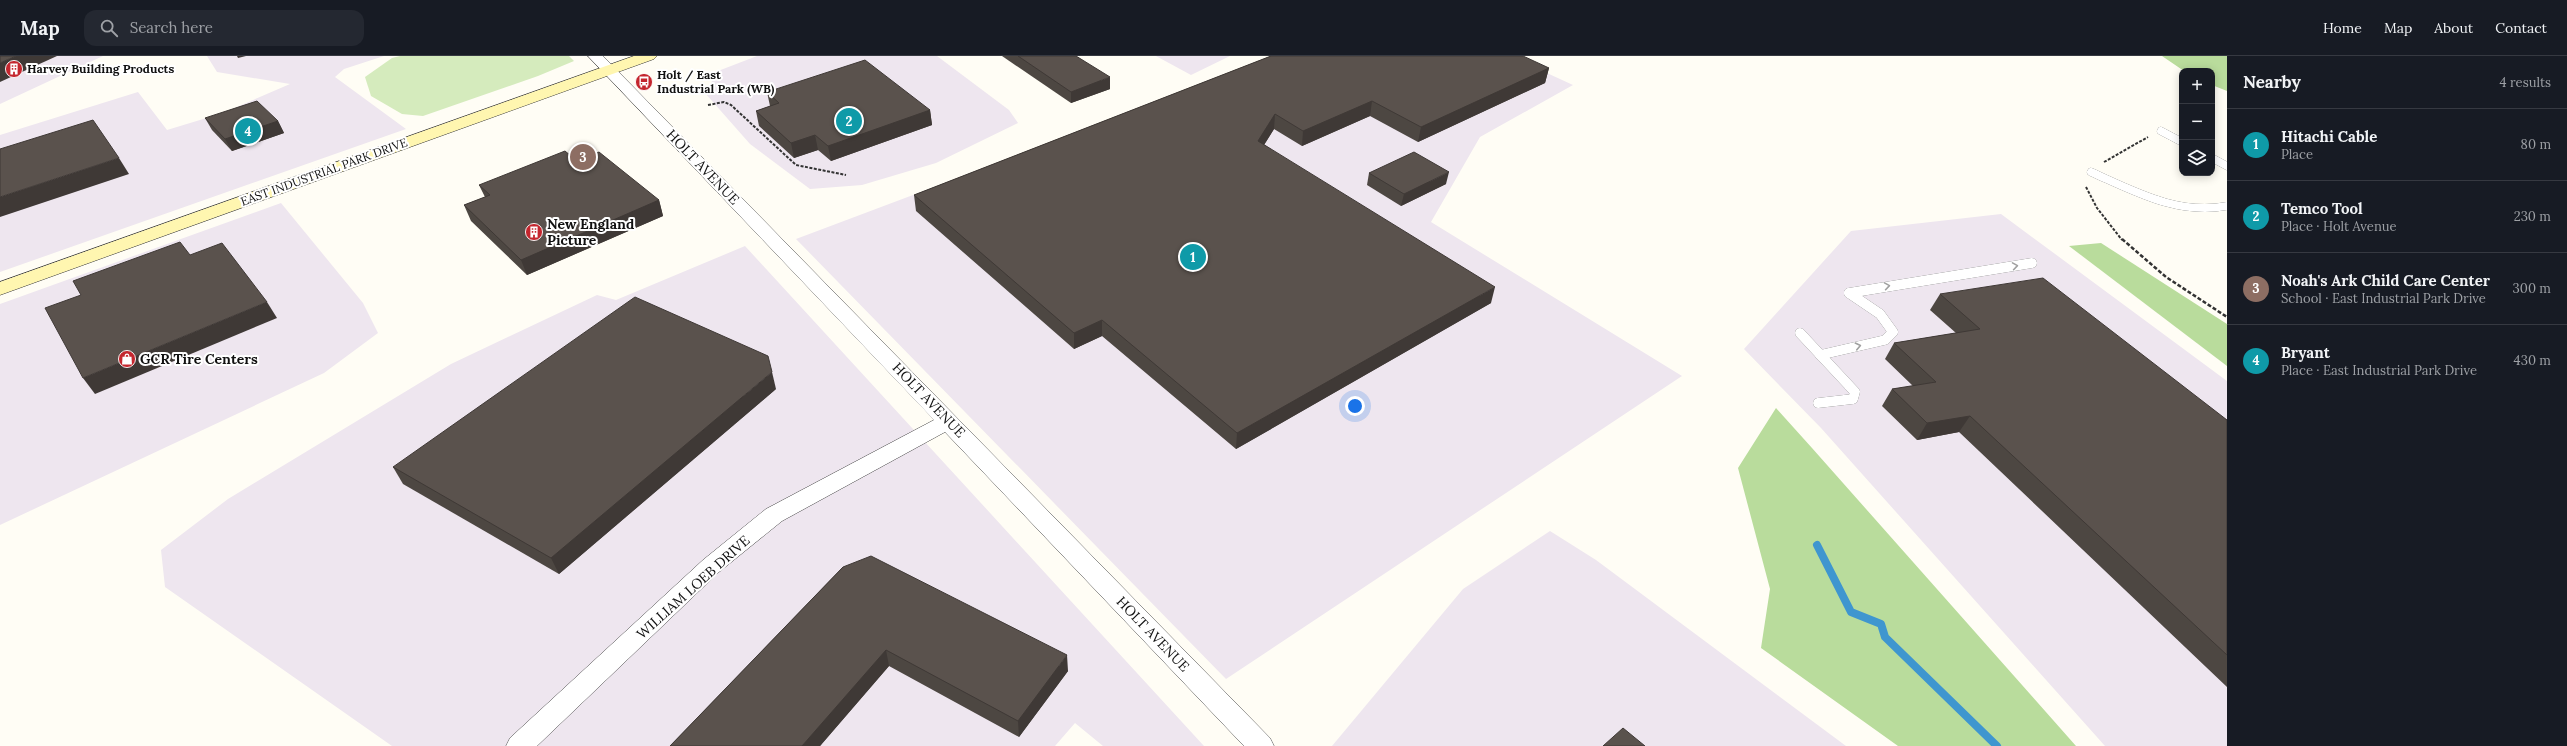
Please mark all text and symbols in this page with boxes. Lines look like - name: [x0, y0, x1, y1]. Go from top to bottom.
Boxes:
- search box: [84, 10, 364, 46]
- text: Map: [20, 16, 60, 40]
- icon: search: [98, 17, 120, 39]
- text: Search here: [130, 18, 213, 37]
- text: Home: [2323, 19, 2362, 37]
- text: Map: [2384, 19, 2412, 37]
- text: About: [2434, 19, 2473, 37]
- text: Contact: [2495, 19, 2547, 37]
- building icon: Harvey Building Products: [4, 59, 24, 79]
- place label: Harvey Building Products: [27, 61, 175, 76]
- place label: Holt / East Industrial Park (WB): [657, 67, 775, 97]
- map controls: [2179, 68, 2215, 176]
- button: +: [2179, 68, 2215, 104]
- text: Nearby: [2243, 71, 2301, 93]
- bus stop icon: Holt / East Industrial Park (WB): [634, 72, 654, 92]
- text: 4 results: [2500, 74, 2551, 91]
- button: −: [2179, 104, 2215, 140]
- pin: 2: [836, 106, 862, 136]
- pin: 4: [235, 116, 261, 146]
- street label: HOLT AVENUE: [663, 126, 744, 209]
- text: Hitachi Cable: [2281, 127, 2377, 146]
- street label: EAST INDUSTRIAL PARK DRIVE: [238, 134, 409, 209]
- text: 1: [2253, 136, 2259, 153]
- text: 80 m: [2521, 136, 2551, 153]
- button: layers: [2179, 140, 2215, 176]
- pin: 3: [570, 142, 596, 172]
- text: Place: [2281, 146, 2313, 163]
- text: Temco Tool: [2281, 199, 2363, 218]
- text: 2: [2253, 208, 2259, 225]
- text: 230 m: [2514, 208, 2551, 225]
- place label: New England Picture: [547, 215, 634, 249]
- text: Place · Holt Avenue: [2281, 218, 2397, 235]
- building icon: New England Picture: [524, 222, 544, 242]
- pin: 1: [1180, 242, 1206, 272]
- one-way arrow: [2012, 262, 2019, 271]
- text: Noah's Ark Child Care Center: [2281, 271, 2490, 290]
- text: 3: [2252, 280, 2260, 297]
- text: 300 m: [2513, 280, 2551, 297]
- one-way arrow: [1884, 283, 1890, 291]
- text: School · East Industrial Park Drive: [2281, 290, 2486, 307]
- one-way arrow: [1855, 343, 1861, 351]
- text: Bryant: [2281, 343, 2330, 362]
- shop icon: GCR Tire Centers: [117, 349, 137, 369]
- place label: GCR Tire Centers: [140, 350, 258, 368]
- text: 4: [2252, 352, 2260, 369]
- text: 430 m: [2514, 352, 2551, 369]
- street label: HOLT AVENUE: [889, 359, 970, 442]
- text: Place · East Industrial Park Drive: [2281, 362, 2477, 379]
- your location: [1345, 396, 1365, 416]
- street label: WILLIAM LOEB DRIVE: [633, 531, 754, 643]
- street label: HOLT AVENUE: [1113, 593, 1194, 676]

